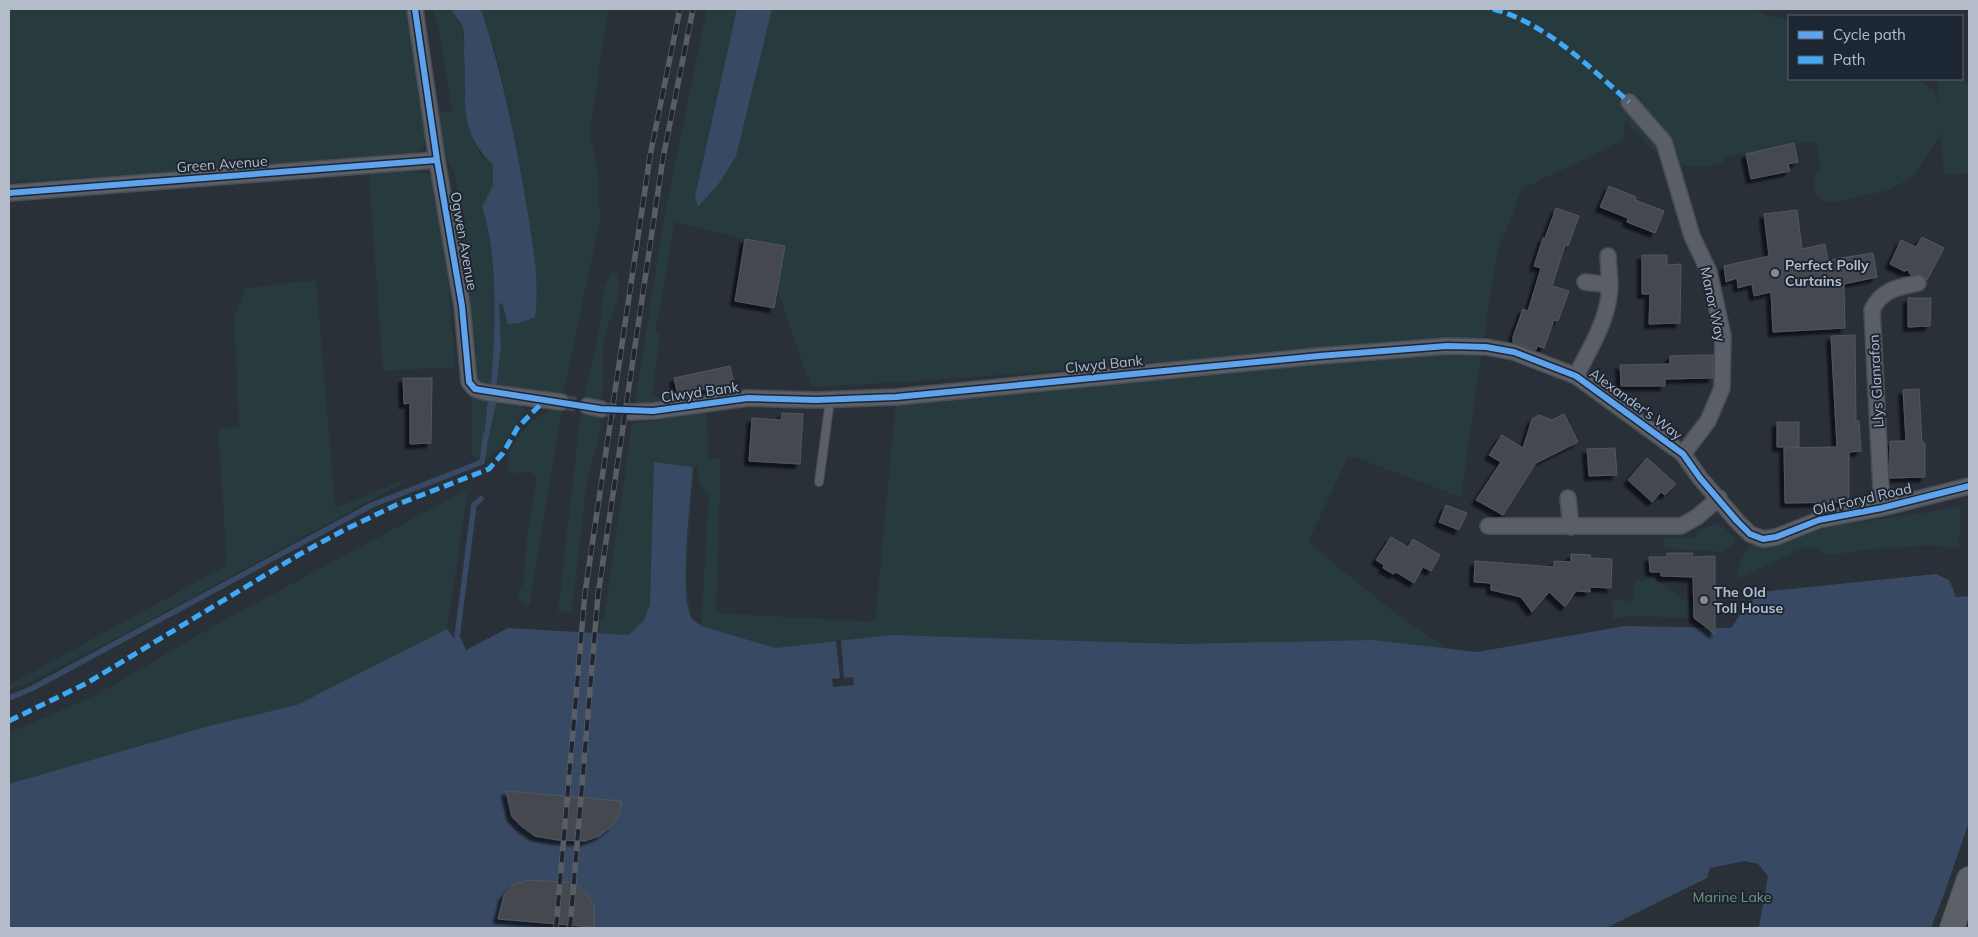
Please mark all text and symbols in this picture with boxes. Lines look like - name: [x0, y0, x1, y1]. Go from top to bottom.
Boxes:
- legend: [1788, 15, 1963, 80]
- text: Cycle path: [1833, 25, 1906, 44]
- text: Path: [1833, 50, 1865, 69]
- street label: Green Avenue: [176, 152, 268, 176]
- street label: Ogwen Avenue: [446, 190, 482, 292]
- place label: Perfect Polly Curtains: [1785, 256, 1869, 290]
- street label: Manor Way: [1696, 265, 1730, 344]
- marker: Perfect Polly Curtains: [1769, 267, 1781, 279]
- street label: Llys Glanrafon: [1865, 334, 1887, 428]
- street label: Clwyd Bank: [1064, 351, 1144, 377]
- street label: Alexander's Way: [1586, 364, 1686, 444]
- street label: Clwyd Bank: [660, 378, 741, 406]
- street label: Old Foryd Road: [1811, 479, 1913, 519]
- place label: The Old Toll House: [1714, 583, 1783, 617]
- marker: The Old Toll House: [1698, 594, 1710, 606]
- park label: Marine Lake: [1693, 888, 1771, 906]

